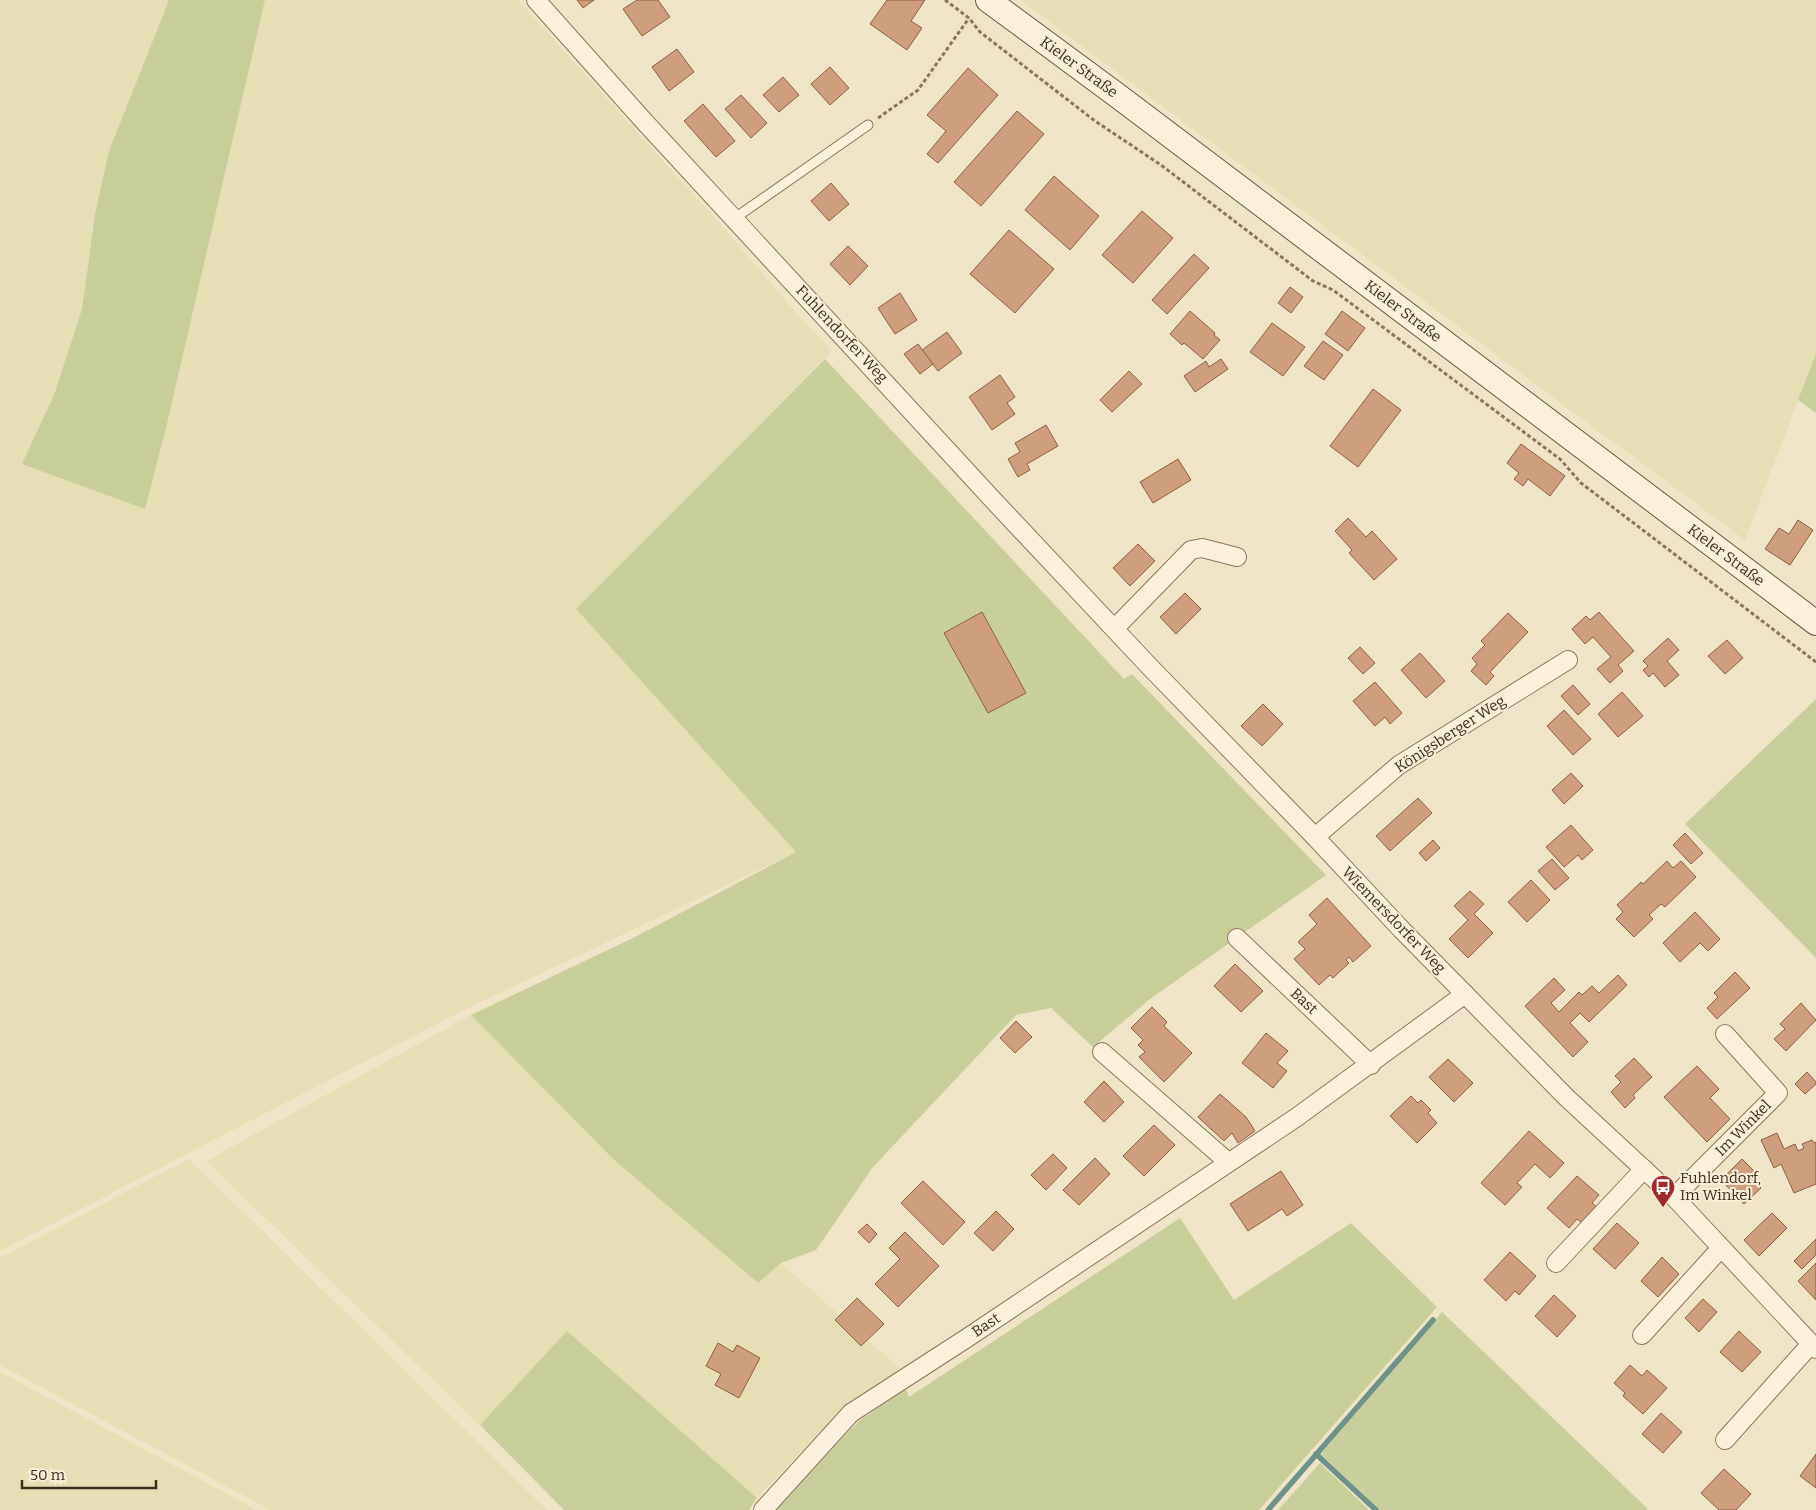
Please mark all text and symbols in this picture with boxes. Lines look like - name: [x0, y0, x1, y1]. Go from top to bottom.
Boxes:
- street label: Kieler Straße: [1037, 33, 1121, 101]
- street label: Kieler Straße: [1361, 276, 1445, 346]
- street label: Fuhlendorfer Weg: [792, 282, 892, 386]
- street label: Kieler Straße: [1684, 520, 1768, 590]
- street label: Königsberger Weg: [1391, 692, 1509, 776]
- street label: Wiemersdorfer Weg: [1338, 863, 1450, 977]
- street label: Bast: [1287, 984, 1322, 1018]
- street label: Im Winkel: [1711, 1096, 1775, 1160]
- place label: Fuhlendorf, Im Winkel: [1680, 1169, 1761, 1204]
- bus stop icon: Fuhlendorf, Im Winkel: [1650, 1174, 1676, 1208]
- street label: Bast: [968, 1309, 1004, 1341]
- scale bar: [22, 1458, 156, 1490]
- text: 50 m: [30, 1466, 66, 1484]

